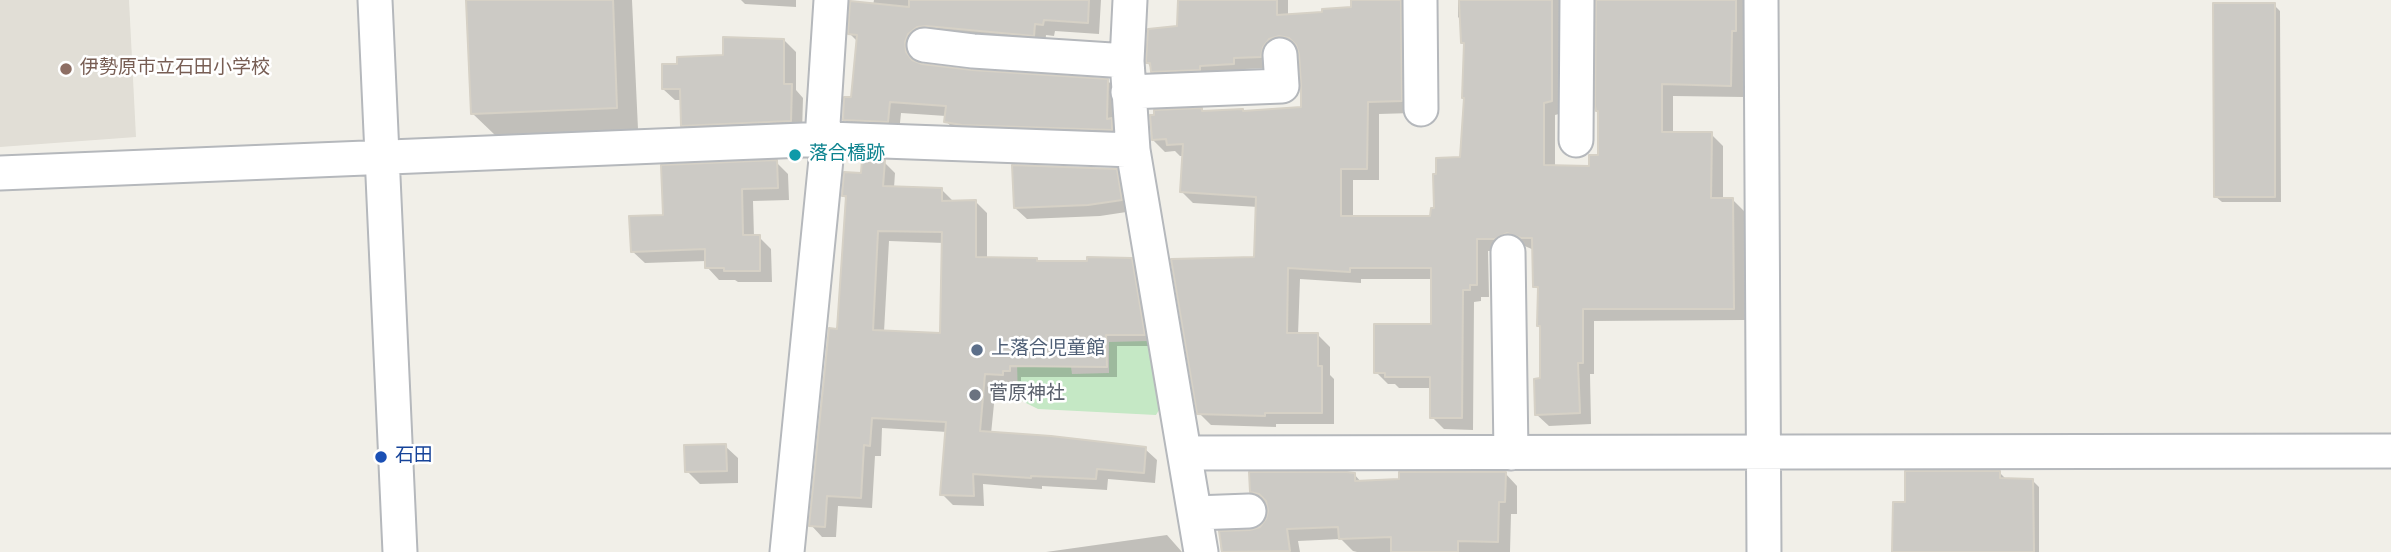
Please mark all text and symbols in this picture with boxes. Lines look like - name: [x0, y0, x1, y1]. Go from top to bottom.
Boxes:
- place label: 伊勢原市立石田小学校: [80, 58, 270, 80]
- marker: 伊勢原市立石田小学校: [58, 61, 74, 77]
- place label: 落合橋跡: [809, 144, 885, 166]
- marker: 落合橋跡: [787, 147, 803, 163]
- place label: 上落合児童館: [991, 339, 1105, 361]
- marker: 上落合児童館: [969, 342, 985, 358]
- place label: 菅原神社: [989, 384, 1065, 406]
- marker: 菅原神社: [967, 387, 983, 403]
- place label: 石田: [395, 446, 433, 468]
- marker: 石田: [373, 449, 389, 465]

